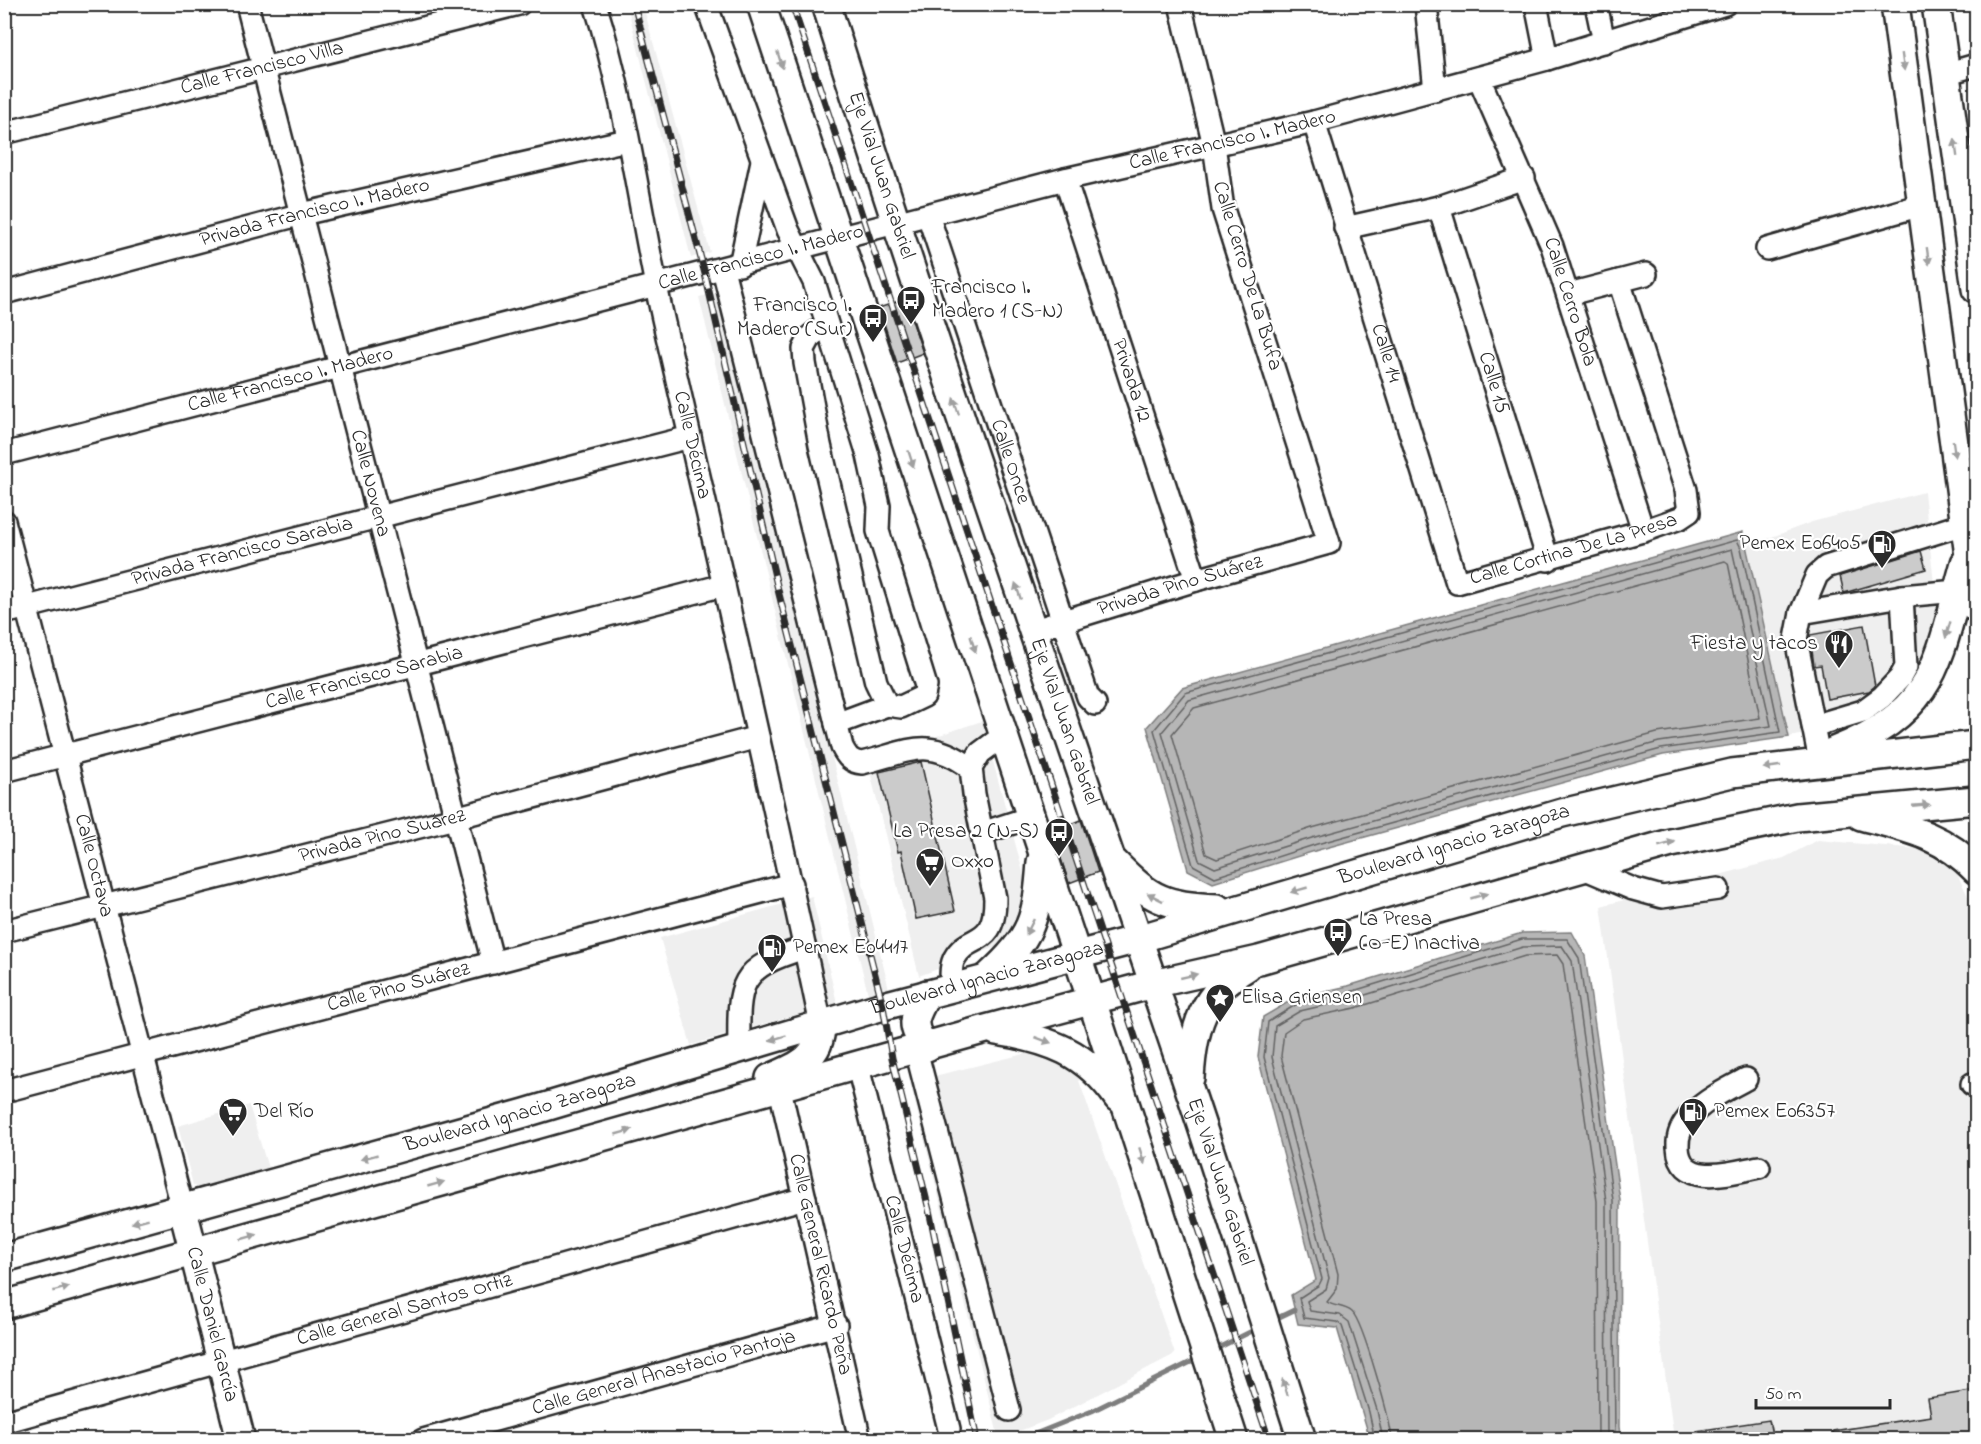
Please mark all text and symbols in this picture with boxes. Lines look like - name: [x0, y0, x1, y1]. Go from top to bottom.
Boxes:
- street label: Calle Francisco Villa: [177, 34, 347, 103]
- one-way arrow: [775, 51, 785, 69]
- one-way arrow: [1898, 53, 1907, 72]
- street label: Eje Vial Juan Gabriel: [840, 88, 922, 263]
- street label: Calle Francisco I. Madero: [1126, 102, 1339, 179]
- one-way arrow: [1951, 138, 1960, 157]
- street label: Privada Francisco I. Madero: [196, 170, 433, 255]
- street label: Calle Cerro De La Bufa: [1204, 178, 1290, 374]
- street label: Calle Francisco I. Madero: [655, 217, 867, 299]
- street label: Calle Cerro Bola: [1535, 232, 1605, 370]
- one-way arrow: [1924, 246, 1933, 265]
- place label: Francisco I. Madero 1 (S-N): [931, 273, 1062, 327]
- bus stop icon: Francisco I. Madero 1 (S-N): [895, 284, 927, 326]
- place label: Francisco I. Madero (Sur): [737, 291, 852, 345]
- bus stop icon: Francisco I. Madero (Sur): [857, 302, 889, 344]
- street label: Calle 14: [1362, 320, 1409, 387]
- street label: Privada 12: [1103, 335, 1158, 426]
- street label: Calle Francisco I. Madero: [184, 339, 397, 421]
- street label: Calle 15: [1470, 348, 1517, 417]
- street label: Calle Décima: [665, 388, 719, 502]
- one-way arrow: [950, 397, 960, 415]
- street label: Calle Once: [982, 415, 1038, 509]
- street label: Calle Novena: [342, 427, 398, 540]
- one-way arrow: [1949, 440, 1959, 459]
- one-way arrow: [907, 450, 917, 468]
- street label: Calle Cortina De La Presa: [1466, 505, 1682, 594]
- street label: Privada Francisco Sarabia: [128, 509, 356, 595]
- fuel station icon: Pemex E06405: [1866, 528, 1898, 570]
- place label: Pemex E06405: [1740, 529, 1861, 559]
- street label: Privada Pino Suárez: [1094, 547, 1267, 625]
- one-way arrow: [1012, 582, 1022, 600]
- one-way arrow: [1943, 621, 1952, 639]
- restaurant icon: Fiesta y tacos: [1823, 628, 1855, 670]
- place label: Fiesta y tacos: [1690, 629, 1818, 661]
- street label: Eje Vial Juan Gabriel: [1022, 634, 1106, 809]
- one-way arrow: [968, 635, 978, 653]
- street label: Calle Francisco Sarabia: [262, 638, 466, 718]
- one-way arrow: [1763, 763, 1782, 772]
- street label: Boulevard Ignacio Zaragoza: [1334, 797, 1573, 894]
- one-way arrow: [1912, 800, 1931, 810]
- street label: Privada Pino Suárez: [296, 801, 469, 872]
- street label: Calle Octava: [66, 811, 121, 920]
- bus stop icon: La Presa 2 (N-S): [1043, 816, 1075, 858]
- place label: La Presa 2 (N-S): [893, 817, 1038, 847]
- one-way arrow: [1657, 838, 1676, 848]
- supermarket icon: Oxxo: [914, 846, 946, 888]
- place label: Oxxo: [951, 847, 994, 877]
- one-way arrow: [1290, 886, 1308, 895]
- one-way arrow: [1470, 891, 1488, 900]
- one-way arrow: [1147, 892, 1164, 902]
- place label: La Presa (O-E) Inactiva: [1359, 905, 1480, 959]
- bus stop icon: La Presa (O-E) Inactiva: [1322, 916, 1354, 958]
- one-way arrow: [1025, 919, 1034, 936]
- fuel station icon: Pemex E04417: [756, 932, 788, 974]
- place label: Pemex E04417: [793, 933, 908, 963]
- street label: Boulevard Ignacio Zaragoza: [866, 934, 1107, 1024]
- street label: Calle Pino Suárez: [324, 954, 474, 1020]
- one-way arrow: [1180, 970, 1199, 980]
- place icon: Elisa Griensen: [1204, 982, 1236, 1024]
- place label: Elisa Griensen: [1241, 983, 1362, 1013]
- one-way arrow: [768, 1034, 786, 1043]
- one-way arrow: [1035, 1036, 1053, 1046]
- street label: Boulevard Ignacio Zaragoza: [400, 1066, 640, 1161]
- street label: Eje Vial Juan Gabriel: [1179, 1094, 1261, 1269]
- supermarket icon: Del Río: [217, 1096, 249, 1138]
- fuel station icon: Pemex E06357: [1677, 1096, 1709, 1138]
- place label: Del Río: [253, 1097, 314, 1127]
- place label: Pemex E06357: [1714, 1097, 1835, 1127]
- one-way arrow: [615, 1127, 633, 1136]
- one-way arrow: [1138, 1147, 1147, 1165]
- street label: Calle General Ricardo Peña: [780, 1151, 860, 1378]
- one-way arrow: [359, 1153, 377, 1162]
- one-way arrow: [428, 1179, 446, 1188]
- street label: Calle Décima: [876, 1192, 932, 1306]
- one-way arrow: [131, 1217, 150, 1227]
- one-way arrow: [240, 1232, 258, 1241]
- street label: Calle Daniel García: [178, 1244, 246, 1405]
- street label: Calle General Santos Ortiz: [293, 1265, 516, 1354]
- one-way arrow: [52, 1284, 70, 1294]
- street label: Calle General Anastacio Pantoja: [529, 1322, 799, 1424]
- scale bar: [1756, 1372, 1890, 1410]
- one-way arrow: [1280, 1378, 1289, 1396]
- text: 50 m: [1765, 1382, 1802, 1408]

